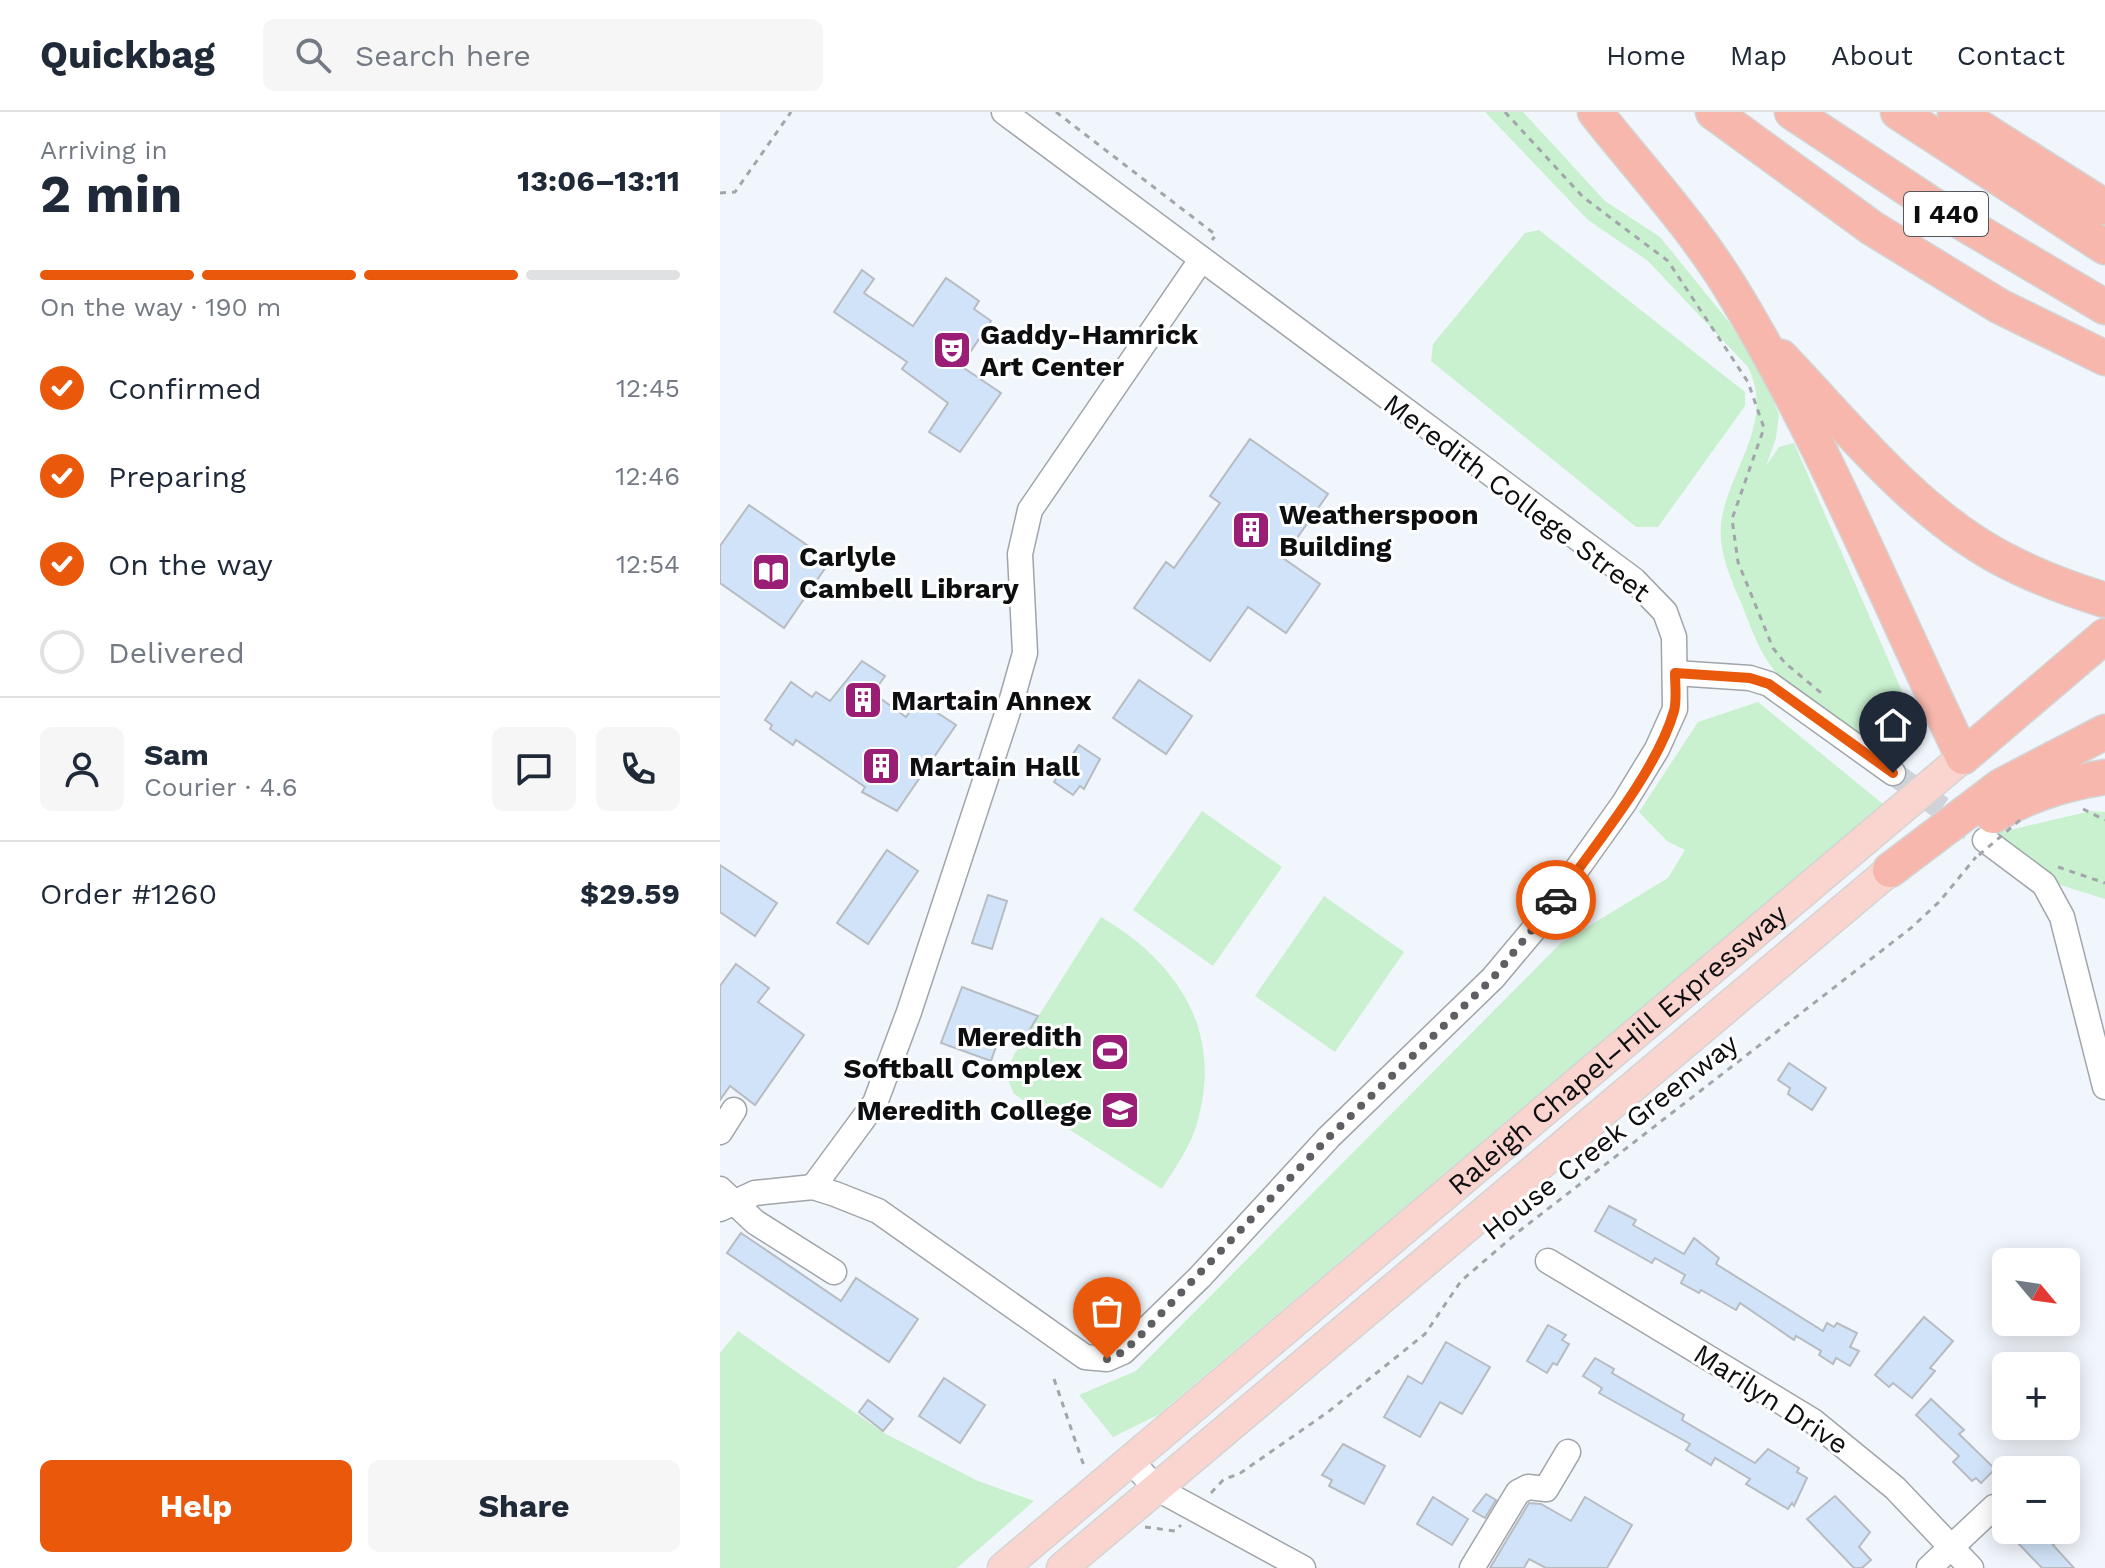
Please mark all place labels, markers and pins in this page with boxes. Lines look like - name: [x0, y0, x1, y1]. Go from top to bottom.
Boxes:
- place label: Gaddy-Hamrick Art Center: [980, 318, 1199, 383]
- theatre icon: Gaddy-Hamrick Art Center: [931, 329, 973, 371]
- place label: Weatherspoon Building: [1279, 498, 1479, 563]
- building icon: Weatherspoon Building: [1230, 509, 1272, 551]
- place label: Carlyle Cambell Library: [799, 540, 1019, 605]
- library icon: Carlyle Cambell Library: [750, 551, 792, 593]
- building icon: Martain Annex: [842, 679, 884, 721]
- place label: Martain Annex: [891, 684, 1092, 717]
- pin: [1859, 691, 1927, 773]
- building icon: Martain Hall: [860, 745, 902, 787]
- place label: Martain Hall: [909, 750, 1081, 783]
- place label: Meredith Softball Complex: [844, 1020, 1082, 1085]
- sports icon: Meredith Softball Complex: [1089, 1031, 1131, 1073]
- school or university icon: Meredith College: [1099, 1089, 1141, 1131]
- place label: Meredith College: [856, 1094, 1092, 1127]
- pin: [1073, 1277, 1141, 1359]

